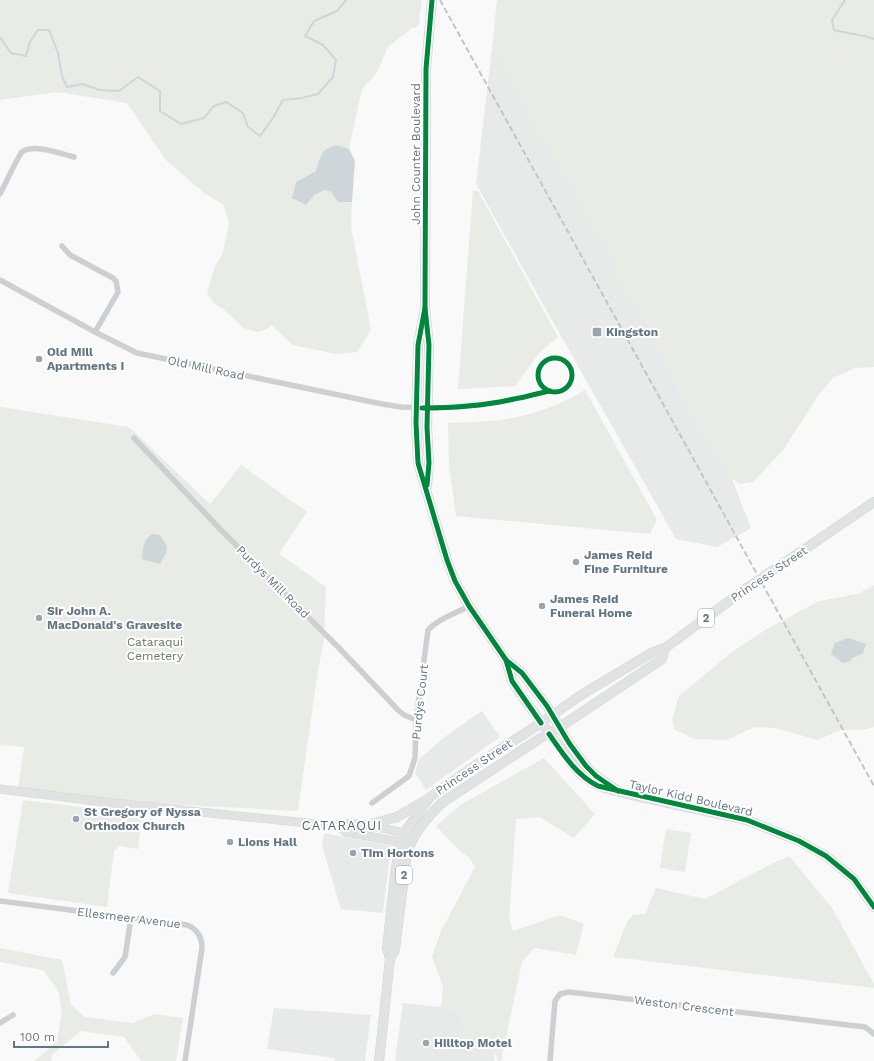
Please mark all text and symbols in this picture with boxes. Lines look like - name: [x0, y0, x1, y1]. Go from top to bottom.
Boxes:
- street label: John Counter Boulevard: [409, 83, 423, 225]
- place label: Kingston: [606, 325, 658, 339]
- marker: Kingston: [591, 326, 603, 338]
- place label: Old Mill Apartments I: [47, 345, 124, 373]
- street label: Old Mill Road: [166, 353, 246, 383]
- marker: Old Mill Apartments I: [34, 354, 44, 364]
- street label: Purdys Mill Road: [234, 543, 312, 621]
- street label: Princess Street: [728, 543, 810, 605]
- place label: James Reid Fine Furniture: [584, 548, 668, 576]
- marker: James Reid Fine Furniture: [571, 557, 581, 567]
- place label: James Reid Funeral Home: [550, 592, 633, 620]
- marker: James Reid Funeral Home: [537, 601, 547, 611]
- place label: Sir John A. MacDonald's Gravesite: [47, 604, 182, 632]
- road number: 2: [698, 609, 714, 627]
- marker: Sir John A. MacDonald's Gravesite: [34, 613, 44, 623]
- park label: Cataraqui Cemetery: [127, 635, 184, 663]
- street label: Purdys Court: [409, 664, 431, 740]
- street label: Princess Street: [433, 736, 515, 798]
- street label: Taylor Kidd Boulevard: [628, 777, 754, 819]
- place label: St Gregory of Nyssa Orthodox Church: [84, 805, 201, 833]
- marker: St Gregory of Nyssa Orthodox Church: [71, 814, 81, 824]
- district label: CATARAQUI: [302, 818, 382, 833]
- place label: Lions Hall: [238, 835, 297, 849]
- marker: Lions Hall: [225, 837, 235, 847]
- place label: Tim Hortons: [361, 846, 435, 860]
- marker: Tim Hortons: [348, 848, 358, 858]
- road number: 2: [396, 866, 412, 884]
- street label: Ellesmeer Avenue: [76, 905, 182, 931]
- street label: Weston Crescent: [633, 993, 735, 1019]
- scale bar: [14, 1023, 108, 1049]
- text: 100 m: [20, 1030, 55, 1044]
- place label: Hilltop Motel: [434, 1036, 512, 1050]
- marker: Hilltop Motel: [421, 1038, 431, 1048]

